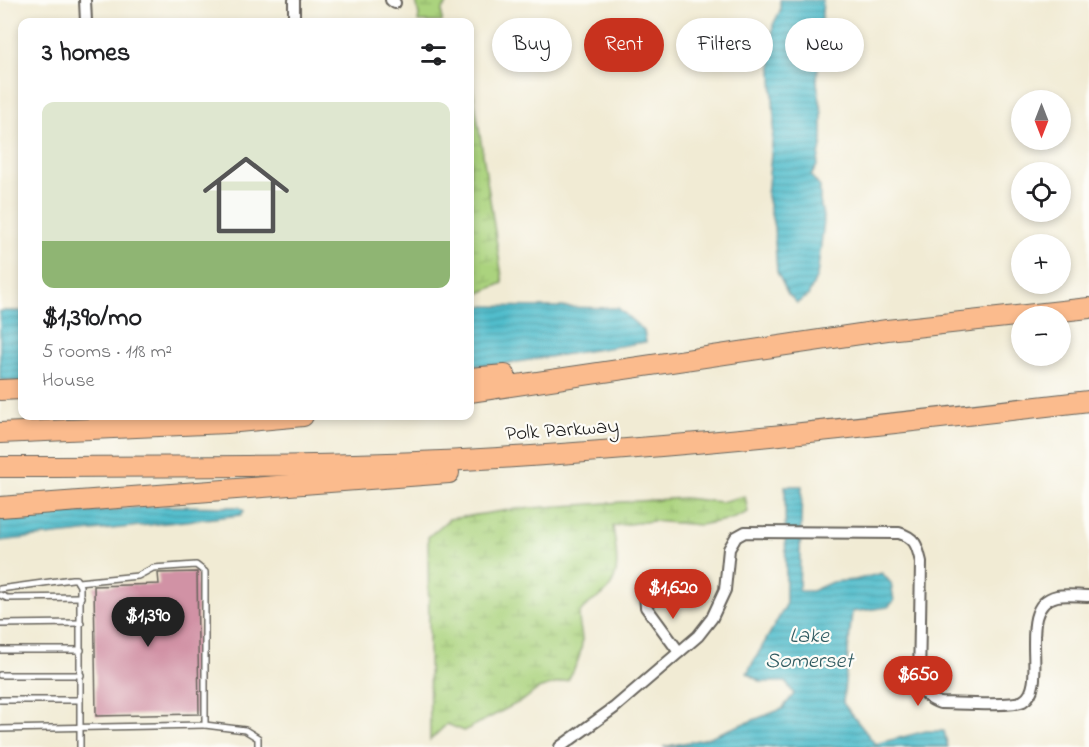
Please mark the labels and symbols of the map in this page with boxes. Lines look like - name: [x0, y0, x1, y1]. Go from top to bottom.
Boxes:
- north arrow: [1011, 90, 1071, 150]
- street label: Polk Parkway: [504, 412, 620, 452]
- pin: $1,620: [624, 569, 722, 620]
- pin: $1,390: [99, 597, 197, 648]
- water label: Lake Somerset: [765, 621, 855, 678]
- pin: $650: [882, 656, 954, 707]

